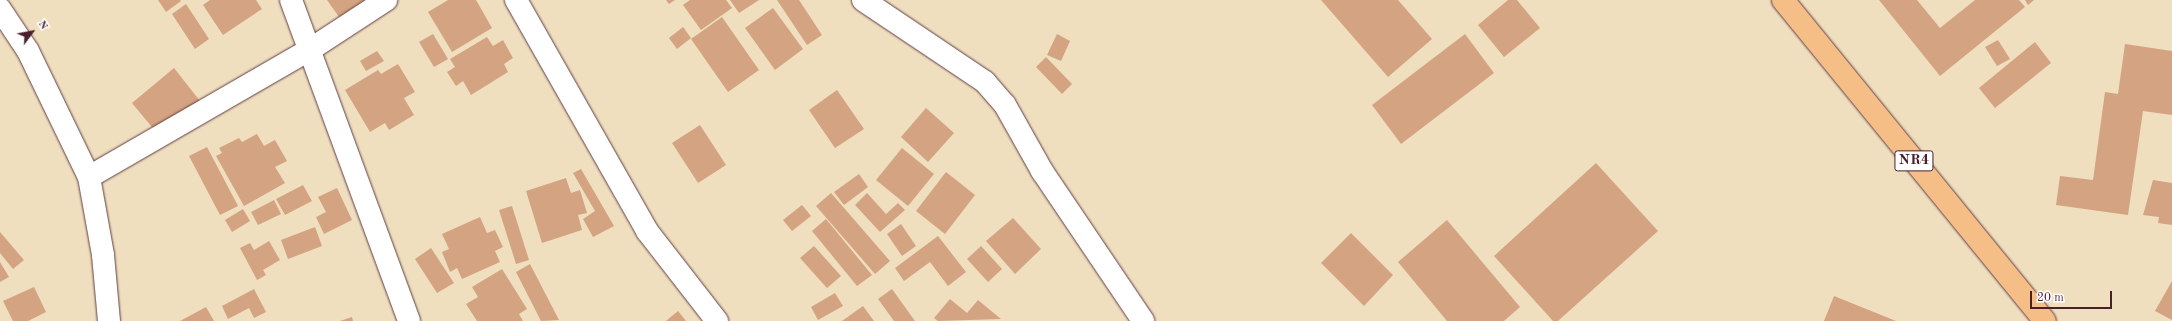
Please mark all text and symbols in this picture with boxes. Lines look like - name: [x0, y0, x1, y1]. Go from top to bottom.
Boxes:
- north arrow: [12, 12, 52, 52]
- text: N: [36, 19, 49, 32]
- road number: NR4: [1894, 148, 1934, 174]
- scale bar: [2032, 283, 2114, 309]
- text: 20 m: [2037, 292, 2064, 304]

